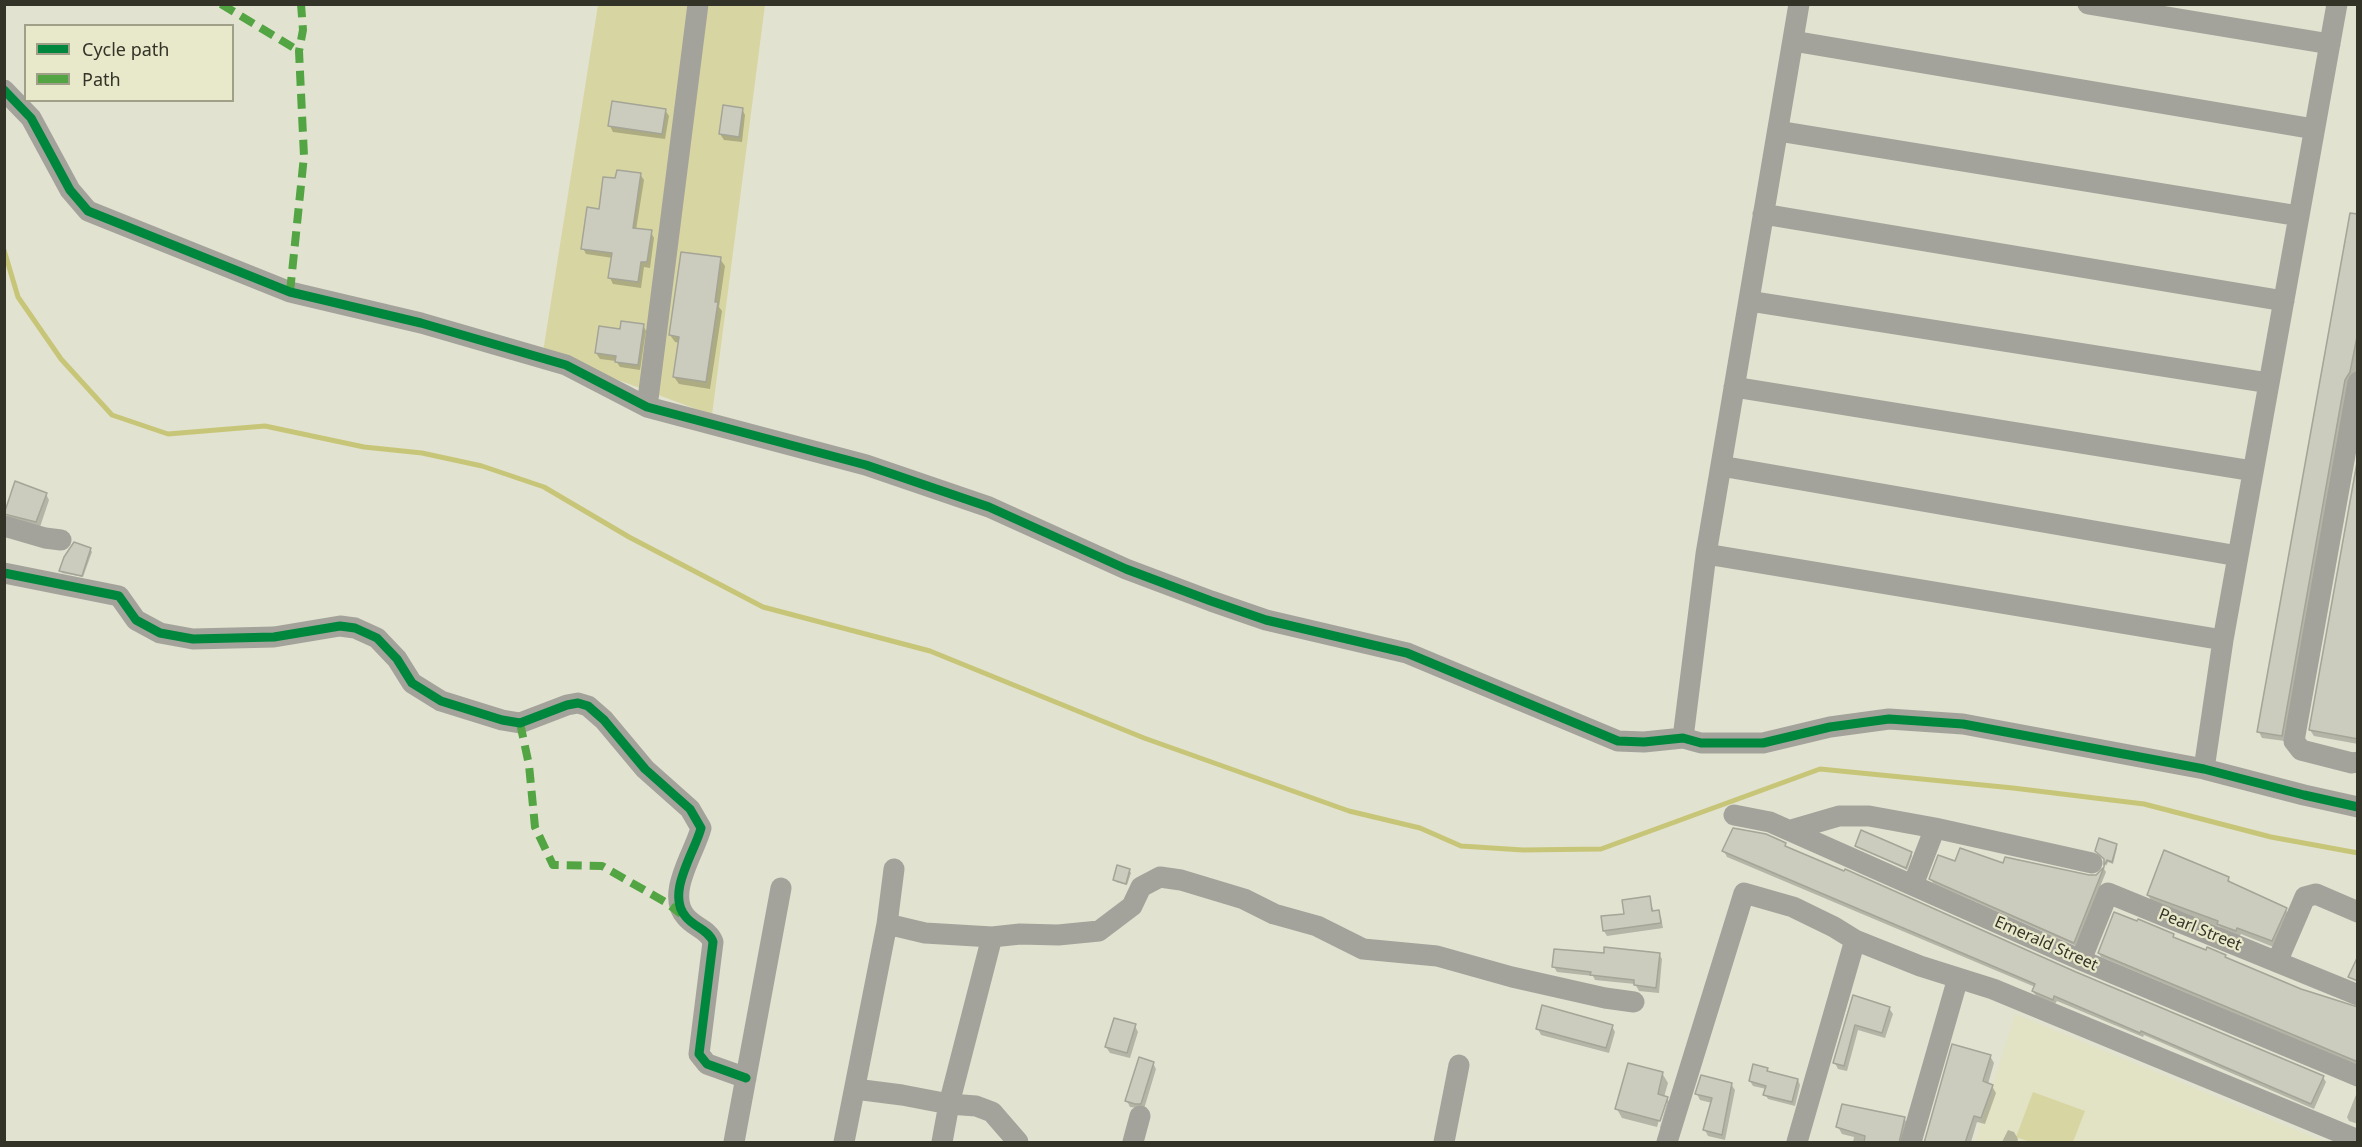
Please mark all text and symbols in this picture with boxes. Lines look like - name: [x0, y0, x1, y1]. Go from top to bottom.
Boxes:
- legend: [24, 24, 234, 102]
- text: Cycle path: [82, 37, 169, 61]
- text: Path: [82, 67, 121, 91]
- street label: Pearl Street: [2156, 905, 2244, 955]
- street label: Emerald Street: [1991, 913, 2101, 975]

